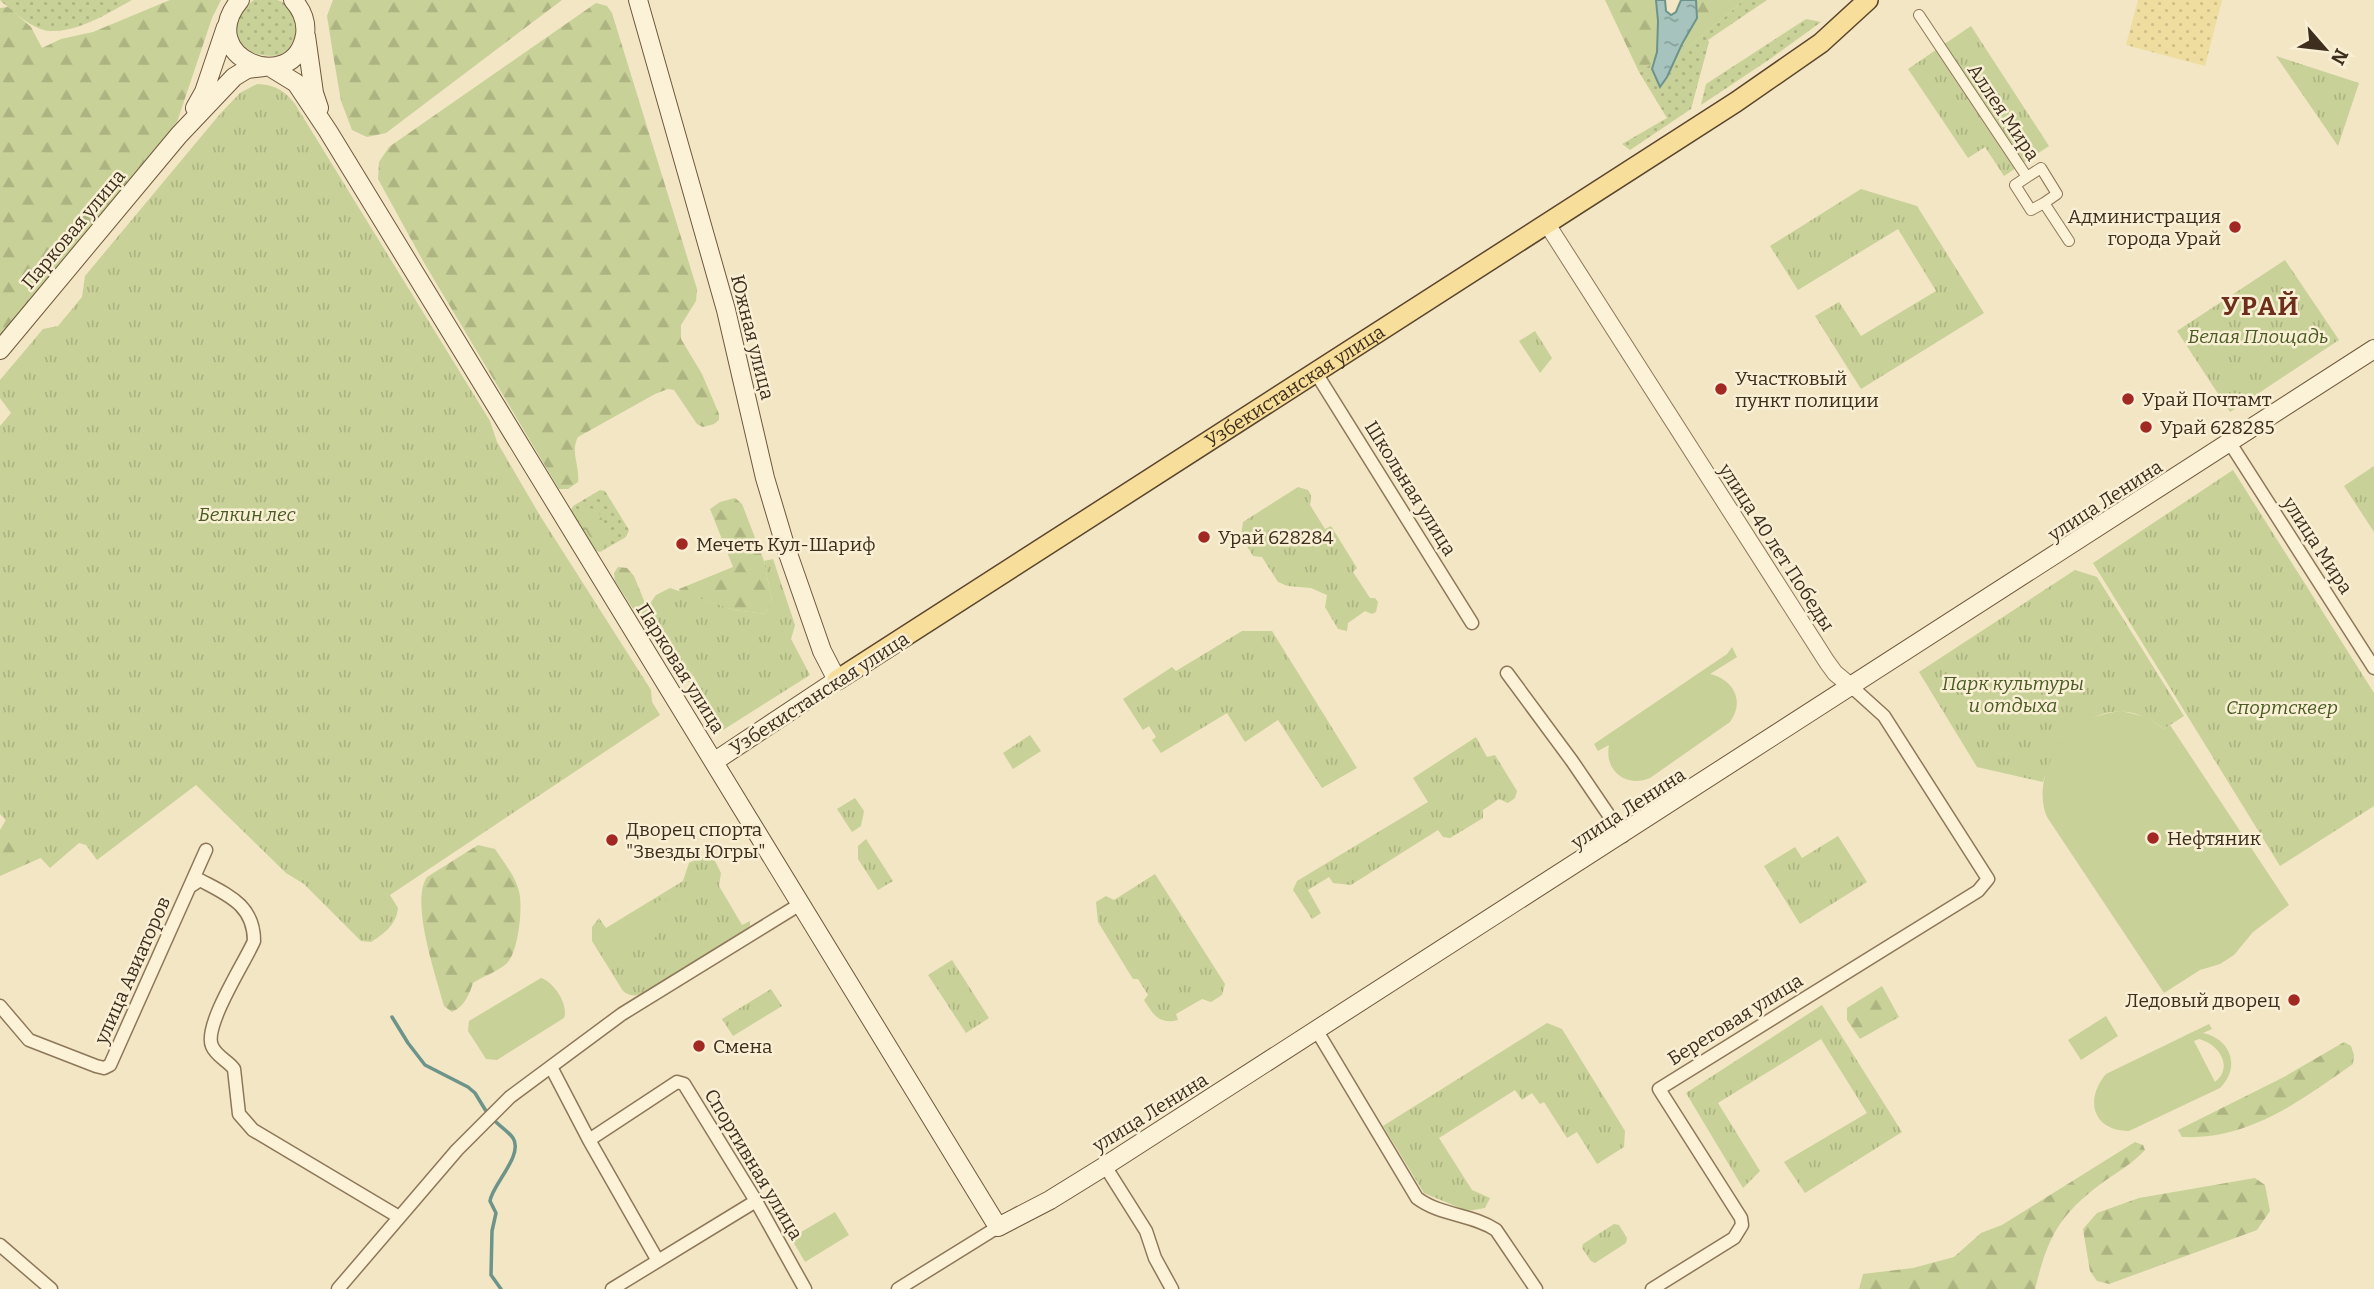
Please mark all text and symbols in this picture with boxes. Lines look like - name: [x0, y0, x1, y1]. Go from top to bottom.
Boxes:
- north arrow: [2290, 14, 2360, 84]
- text: N: [2326, 45, 2353, 69]
- street label: Аллея Мира: [1963, 59, 2045, 166]
- street label: Парковая улица: [17, 164, 130, 294]
- place label: Администрация города Урай: [2068, 205, 2221, 250]
- marker: Администрация города Урай: [2227, 219, 2243, 235]
- street label: Южная улица: [726, 272, 779, 403]
- district label: УРАЙ: [2222, 290, 2300, 322]
- street label: Узбекистанская улица: [1201, 320, 1389, 452]
- park label: Белая Площадь: [2188, 325, 2328, 348]
- place label: Участковый пункт полиции: [1735, 367, 1879, 412]
- marker: Участковый пункт полиции: [1713, 381, 1729, 397]
- place label: Урай Почтамт: [2142, 388, 2272, 411]
- marker: Урай Почтамт: [2120, 391, 2136, 407]
- place label: Урай 628285: [2160, 416, 2275, 439]
- street label: Школьная улица: [1360, 417, 1462, 560]
- marker: Урай 628285: [2138, 419, 2154, 435]
- street label: улица Ленина: [2043, 455, 2167, 546]
- street label: улица 40 лет Победы: [1713, 458, 1839, 635]
- street label: улица Мира: [2277, 492, 2358, 599]
- park label: Белкин лес: [198, 503, 296, 526]
- place label: Урай 628284: [1218, 526, 1334, 549]
- marker: Урай 628284: [1196, 529, 1212, 545]
- place label: Мечеть Кул-Шариф: [696, 533, 876, 556]
- marker: Мечеть Кул-Шариф: [674, 536, 690, 552]
- street label: Парковая улица: [631, 599, 730, 738]
- street label: Узбекистанская улица: [725, 627, 914, 760]
- park label: Парк культуры и отдыха: [1942, 672, 2084, 717]
- park label: Спортсквер: [2226, 696, 2338, 719]
- street label: улица Ленина: [1566, 763, 1690, 854]
- place label: Дворец спорта "Звезды Югры": [626, 818, 766, 863]
- place label: Нефтяник: [2167, 827, 2262, 850]
- marker: Нефтяник: [2145, 830, 2161, 846]
- marker: Дворец спорта "Звезды Югры": [604, 832, 620, 848]
- street label: улица Авиаторов: [89, 893, 175, 1048]
- street label: Береговая улица: [1664, 968, 1807, 1070]
- place label: Ледовый дворец: [2125, 989, 2280, 1012]
- marker: Ледовый дворец: [2286, 992, 2302, 1008]
- place label: Смена: [713, 1035, 773, 1058]
- marker: Смена: [691, 1038, 707, 1054]
- street label: улица Ленина: [1088, 1068, 1213, 1158]
- street label: Спортивная улица: [699, 1085, 808, 1244]

